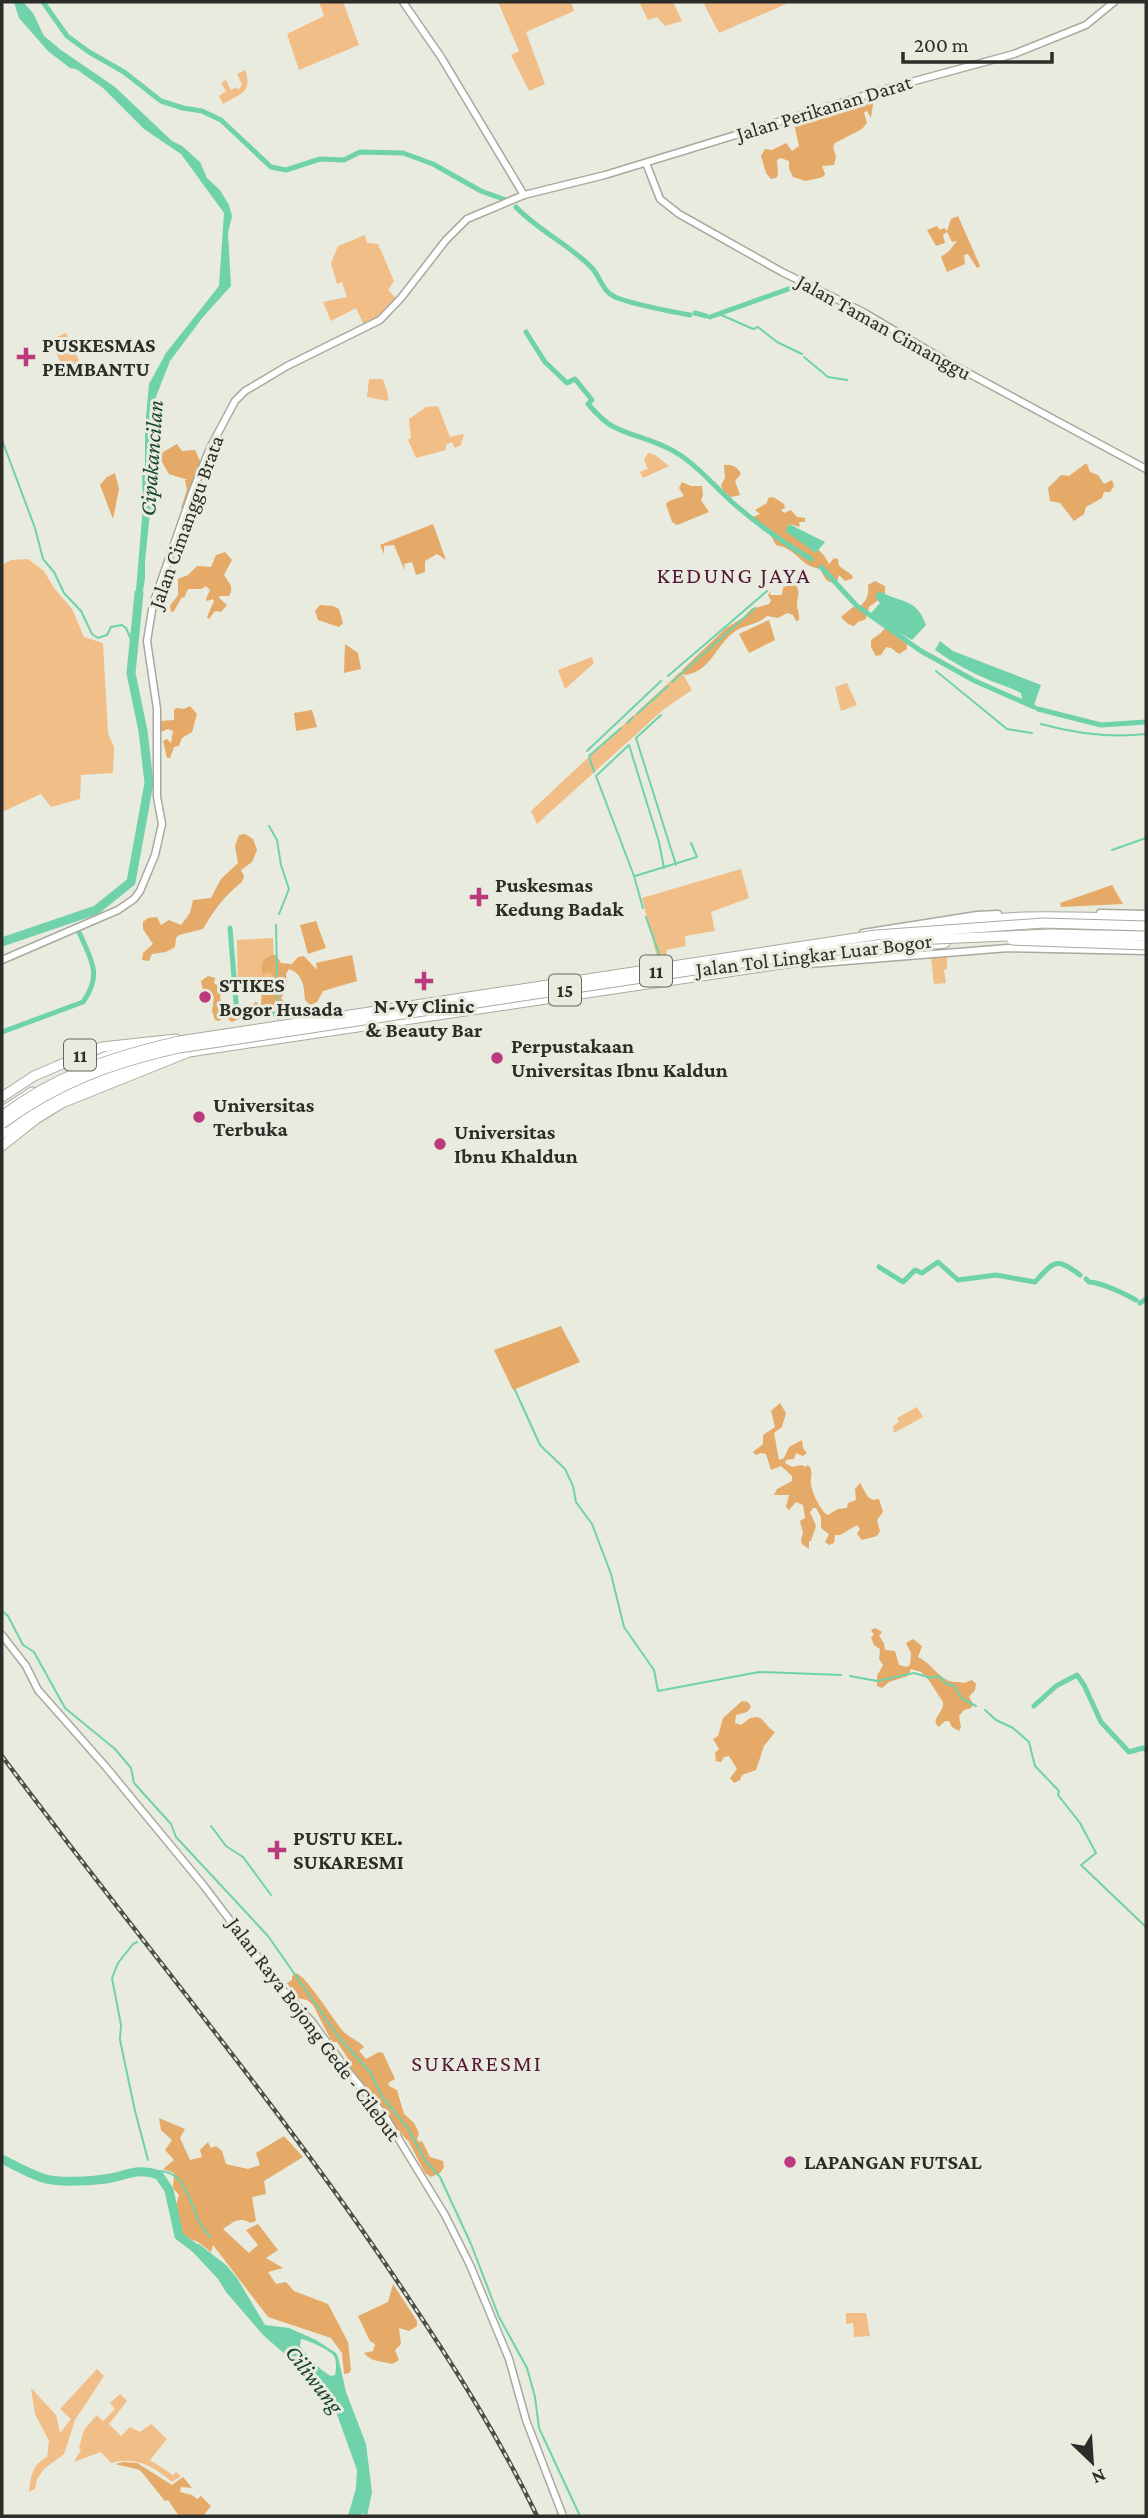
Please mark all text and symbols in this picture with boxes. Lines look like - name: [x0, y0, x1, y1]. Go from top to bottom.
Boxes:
- scale bar: [903, 21, 1052, 65]
- text: 200 m: [914, 33, 969, 57]
- street label: Jalan Perikanan Darat: [732, 70, 916, 147]
- street label: Jalan Taman Cimanggu: [791, 268, 975, 385]
- place label: PUSKESMAS PEMBANTU: [42, 333, 156, 381]
- marker: PUSKESMAS PEMBANTU: [16, 347, 36, 367]
- water label: Cipakancilan: [134, 399, 168, 517]
- street label: Jalan Cimanggu Brata: [143, 432, 229, 614]
- district label: KEDUNG JAYA: [656, 562, 812, 588]
- place label: Puskesmas Kedung Badak: [495, 873, 624, 921]
- marker: Puskesmas Kedung Badak: [469, 887, 489, 907]
- street label: Jalan Tol Lingkar Luar Bogor: [693, 929, 934, 982]
- road number: 11: [640, 956, 672, 987]
- marker: N-Vy Clinic & Beauty Bar: [414, 971, 434, 991]
- place label: STIKES Bogor Husada: [219, 973, 344, 1021]
- road number: 15: [549, 974, 581, 1006]
- marker: STIKES Bogor Husada: [197, 989, 213, 1005]
- place label: N-Vy Clinic & Beauty Bar: [366, 994, 483, 1042]
- place label: Perpustakaan Universitas Ibnu Kaldun: [511, 1034, 728, 1082]
- road number: 11: [64, 1040, 96, 1070]
- marker: Perpustakaan Universitas Ibnu Kaldun: [489, 1050, 505, 1066]
- place label: Universitas Terbuka: [213, 1093, 315, 1141]
- marker: Universitas Terbuka: [191, 1109, 207, 1125]
- place label: Universitas Ibnu Khaldun: [454, 1120, 578, 1168]
- marker: Universitas Ibnu Khaldun: [432, 1136, 448, 1152]
- place label: PUSTU KEL. SUKARESMI: [293, 1826, 404, 1874]
- marker: PUSTU KEL. SUKARESMI: [267, 1840, 287, 1860]
- street label: Jalan Raya Bojong Gede - Cilebut: [221, 1911, 406, 2146]
- district label: SUKARESMI: [411, 2050, 543, 2076]
- place label: LAPANGAN FUTSAL: [804, 2150, 983, 2174]
- marker: LAPANGAN FUTSAL: [782, 2154, 798, 2170]
- water label: Ciliwung: [280, 2340, 350, 2419]
- north arrow: [1057, 2427, 1127, 2497]
- text: N: [1089, 2465, 1109, 2489]

